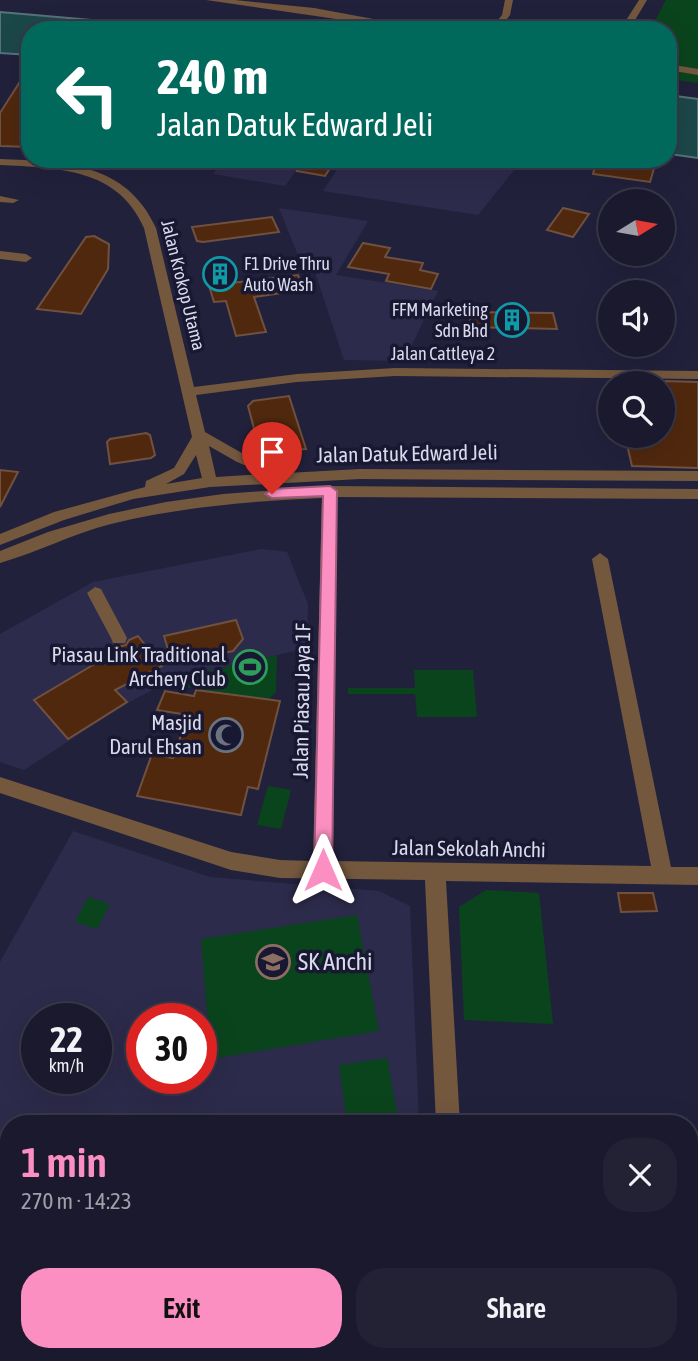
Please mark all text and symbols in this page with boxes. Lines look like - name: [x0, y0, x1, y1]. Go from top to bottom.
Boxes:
- text: 240 m: [157, 48, 268, 104]
- icon: left: [42, 49, 133, 140]
- text: Jalan Datuk Edward Jeli: [157, 106, 433, 143]
- north arrow: [598, 189, 676, 266]
- map controls: [598, 189, 675, 448]
- street label: Jalan Krokop Utama: [157, 218, 210, 352]
- place label: F1 Drive Thru Auto Wash: [244, 253, 330, 295]
- building icon: F1 Drive Thru Auto Wash: [201, 255, 239, 293]
- button: sound: [598, 280, 675, 357]
- place label: FFM Marketing Sdn Bhd: [392, 299, 488, 341]
- building icon: FFM Marketing Sdn Bhd: [493, 301, 531, 339]
- street label: Jalan Cattleya 2: [391, 343, 495, 364]
- button: search: [598, 371, 675, 448]
- pin: [242, 422, 302, 494]
- icon: arrive: [253, 433, 291, 471]
- street label: Jalan Datuk Edward Jeli: [316, 439, 498, 467]
- street label: Jalan Piasau Jaya 1F: [288, 623, 314, 779]
- place label: Piasau Link Traditional Archery Club: [52, 642, 226, 690]
- sports icon: Piasau Link Traditional Archery Club: [231, 648, 269, 686]
- place label: Masjid Darul Ehsan: [109, 710, 202, 758]
- mosque icon: Masjid Darul Ehsan: [207, 716, 245, 754]
- position arrow: [286, 833, 360, 907]
- street label: Jalan Sekolah Anchi: [392, 835, 546, 861]
- school or university icon: SK Anchi: [254, 943, 292, 981]
- place label: SK Anchi: [298, 948, 373, 975]
- speed limit sign: 30: [126, 1003, 217, 1094]
- text: 22: [50, 1019, 83, 1059]
- text: km/h: [49, 1055, 84, 1076]
- text: 1 min: [21, 1138, 107, 1186]
- button: close: [603, 1138, 677, 1212]
- text: 270 m · 14:23: [21, 1188, 132, 1214]
- button: Exit: [21, 1268, 342, 1348]
- button: Share: [356, 1268, 677, 1348]

